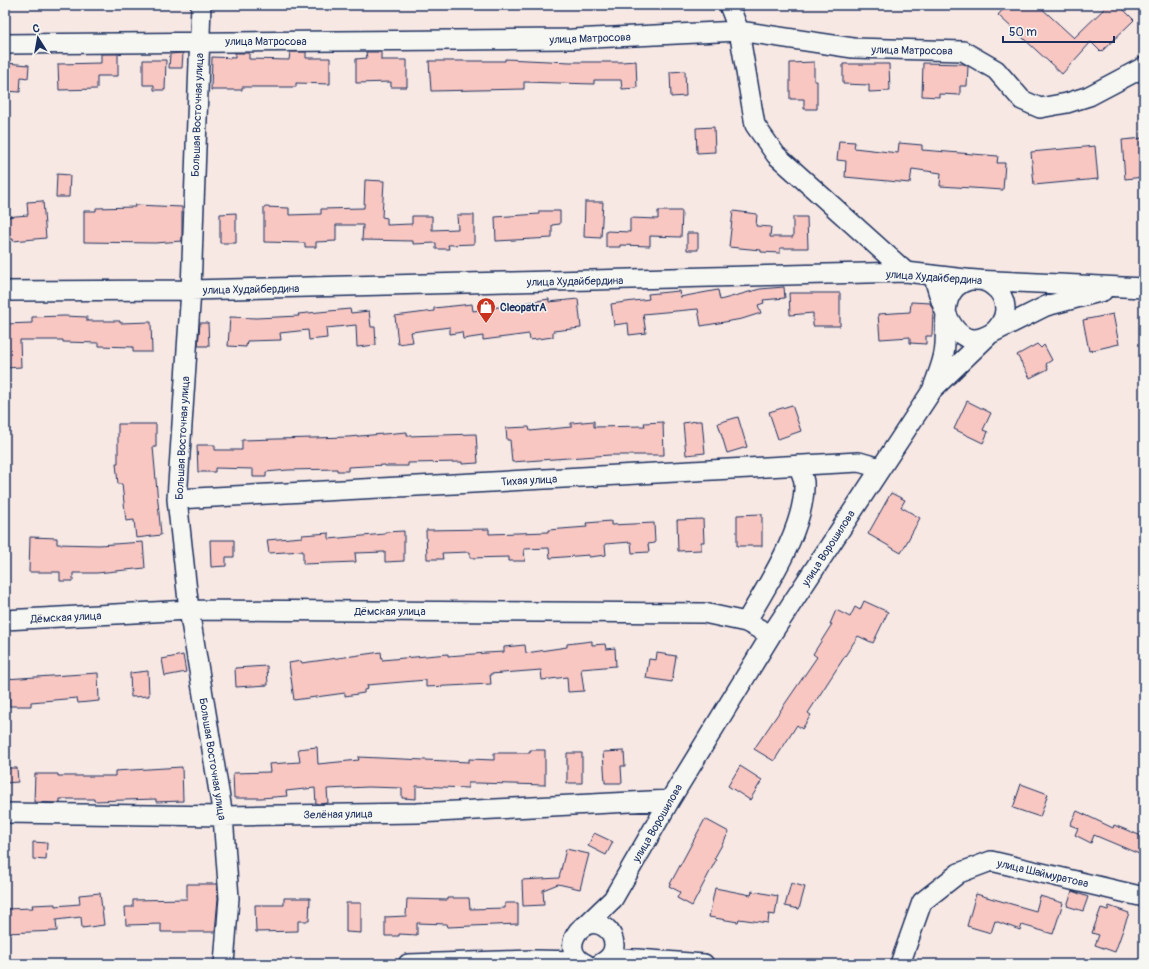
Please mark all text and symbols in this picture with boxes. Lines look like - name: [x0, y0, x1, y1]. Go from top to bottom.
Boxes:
- north arrow: [18, 18, 58, 58]
- scale bar: [1003, 18, 1114, 44]
- text: С: [32, 22, 41, 36]
- text: 50 m: [1009, 25, 1037, 40]
- street label: улица Матросова: [548, 31, 631, 46]
- street label: улица Матросова: [224, 35, 307, 48]
- street label: улица Матросова: [870, 43, 953, 58]
- street label: Большая Восточная улица: [189, 53, 206, 177]
- street label: улица Худайбердина: [884, 268, 983, 287]
- street label: улица Худайбердина: [526, 274, 623, 289]
- street label: улица Худайбердина: [202, 282, 299, 297]
- shop icon: CleopatrA: [475, 296, 497, 324]
- place label: CleopatrA: [500, 301, 547, 314]
- street label: Большая Восточная улица: [173, 376, 192, 500]
- street label: Тихая улица: [500, 473, 558, 488]
- street label: улица Ворошилова: [798, 508, 858, 590]
- street label: Дёмская улица: [353, 605, 426, 618]
- street label: Дёмская улица: [29, 609, 102, 626]
- street label: Большая Восточная улица: [196, 697, 229, 821]
- street label: улица Ворошилова: [629, 782, 685, 865]
- street label: Зелёная улица: [303, 807, 373, 822]
- street label: улица Шаймуратова: [995, 856, 1090, 890]

